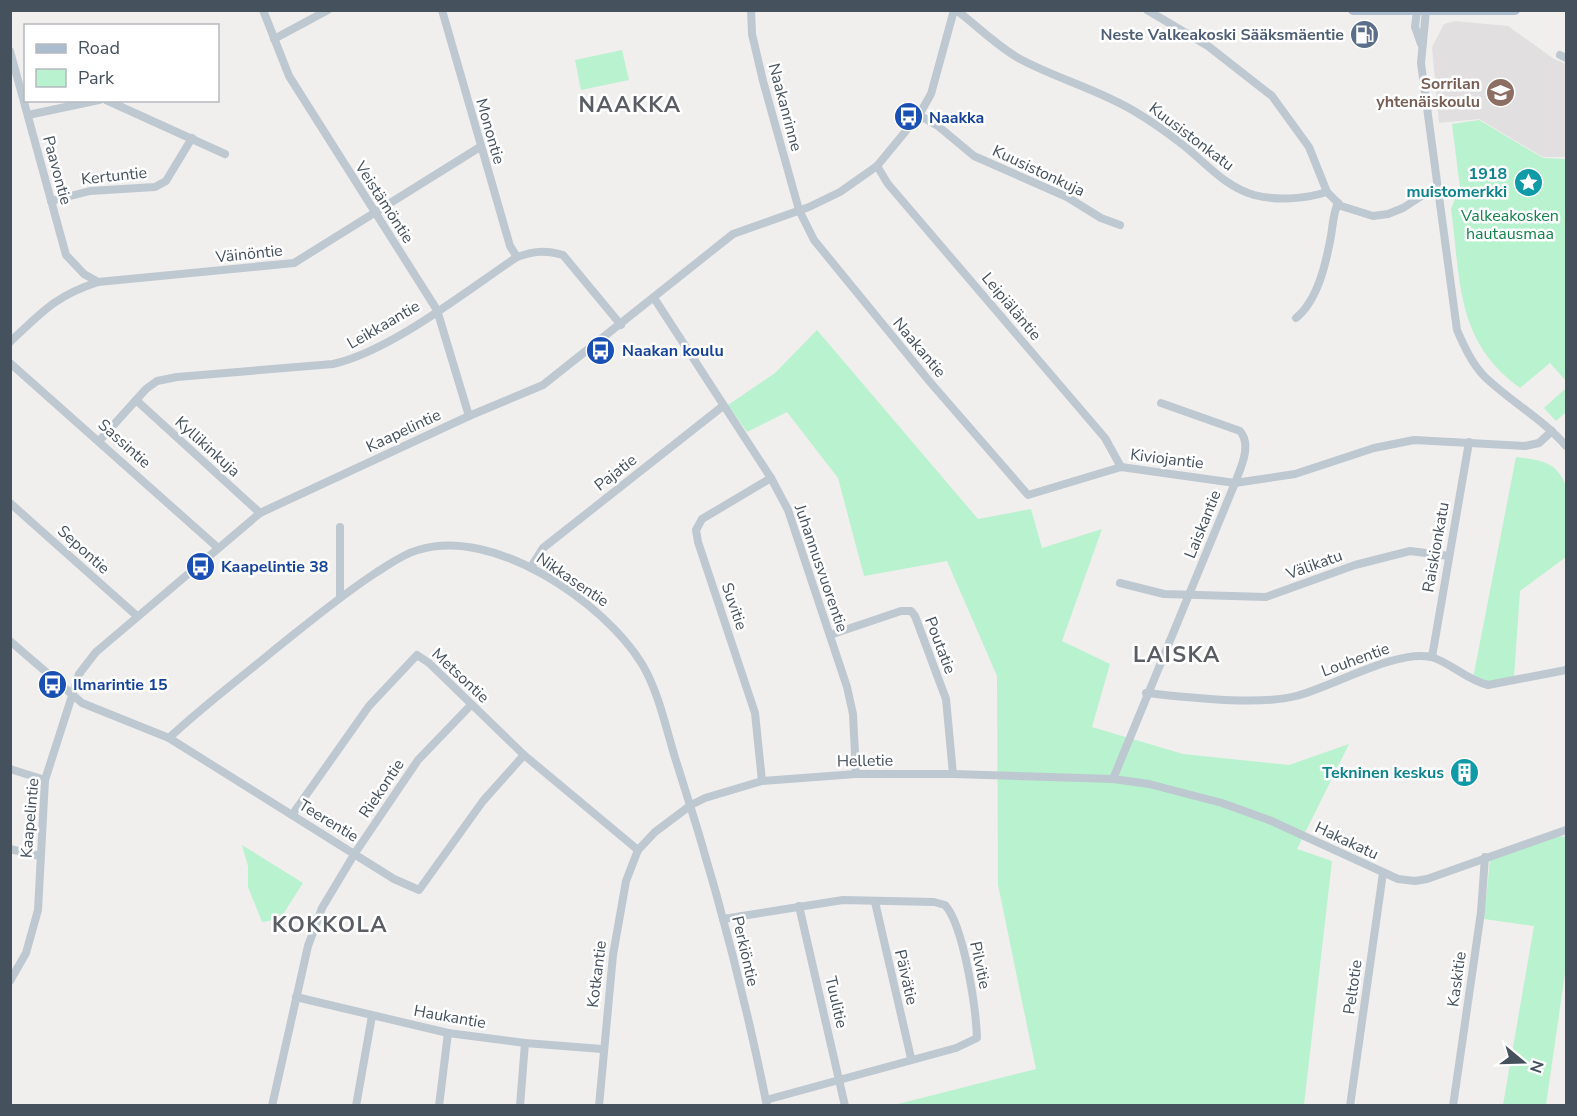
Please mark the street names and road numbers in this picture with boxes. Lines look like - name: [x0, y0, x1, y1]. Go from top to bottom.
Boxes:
- street label: Naakanrinne: [763, 61, 807, 154]
- street label: Monontie: [470, 96, 510, 167]
- street label: Kuusistonkatu: [1144, 98, 1238, 176]
- street label: Paavontie: [37, 133, 77, 207]
- street label: Kuusistonkuja: [989, 140, 1088, 202]
- street label: Veistämöntie: [349, 157, 419, 248]
- street label: Kertuntie: [80, 162, 148, 190]
- street label: Väinöntie: [214, 240, 284, 269]
- street label: Leipiäläntie: [976, 268, 1046, 345]
- street label: Leikkaantie: [343, 295, 424, 355]
- street label: Naakantie: [888, 313, 951, 382]
- street label: Kaapelintie: [362, 404, 444, 458]
- street label: Kyllikinkuja: [170, 411, 245, 482]
- street label: Sassintie: [93, 414, 156, 473]
- street label: Kiviojantie: [1129, 444, 1205, 474]
- street label: Pajatie: [590, 449, 641, 496]
- street label: Laiskantie: [1179, 487, 1227, 562]
- street label: Raiskionkatu: [1417, 500, 1455, 594]
- street label: Juhannusvuorentie: [789, 501, 853, 635]
- street label: Sepontie: [52, 520, 114, 579]
- street label: Välikatu: [1282, 545, 1345, 586]
- street label: Nikkasentie: [532, 547, 613, 612]
- street label: Suvitie: [716, 580, 752, 633]
- street label: Poutatie: [919, 614, 961, 677]
- street label: Louhentie: [1318, 637, 1392, 682]
- street label: Metsontie: [427, 643, 494, 708]
- street label: Helletie: [837, 750, 893, 772]
- street label: Riekontie: [354, 755, 410, 822]
- street label: Kaapelintie: [16, 777, 44, 859]
- street label: Teerentie: [294, 794, 363, 847]
- street label: Hakakatu: [1311, 817, 1382, 865]
- street label: Perkiöntie: [726, 914, 764, 989]
- street label: Kotkantie: [582, 939, 612, 1009]
- street label: Pilvitie: [964, 939, 996, 991]
- street label: Päivätie: [889, 947, 923, 1007]
- street label: Kaskitie: [1442, 950, 1472, 1008]
- street label: Peltotie: [1338, 958, 1368, 1016]
- street label: Tuulitie: [819, 974, 853, 1030]
- street label: Haukantie: [412, 1000, 488, 1034]

